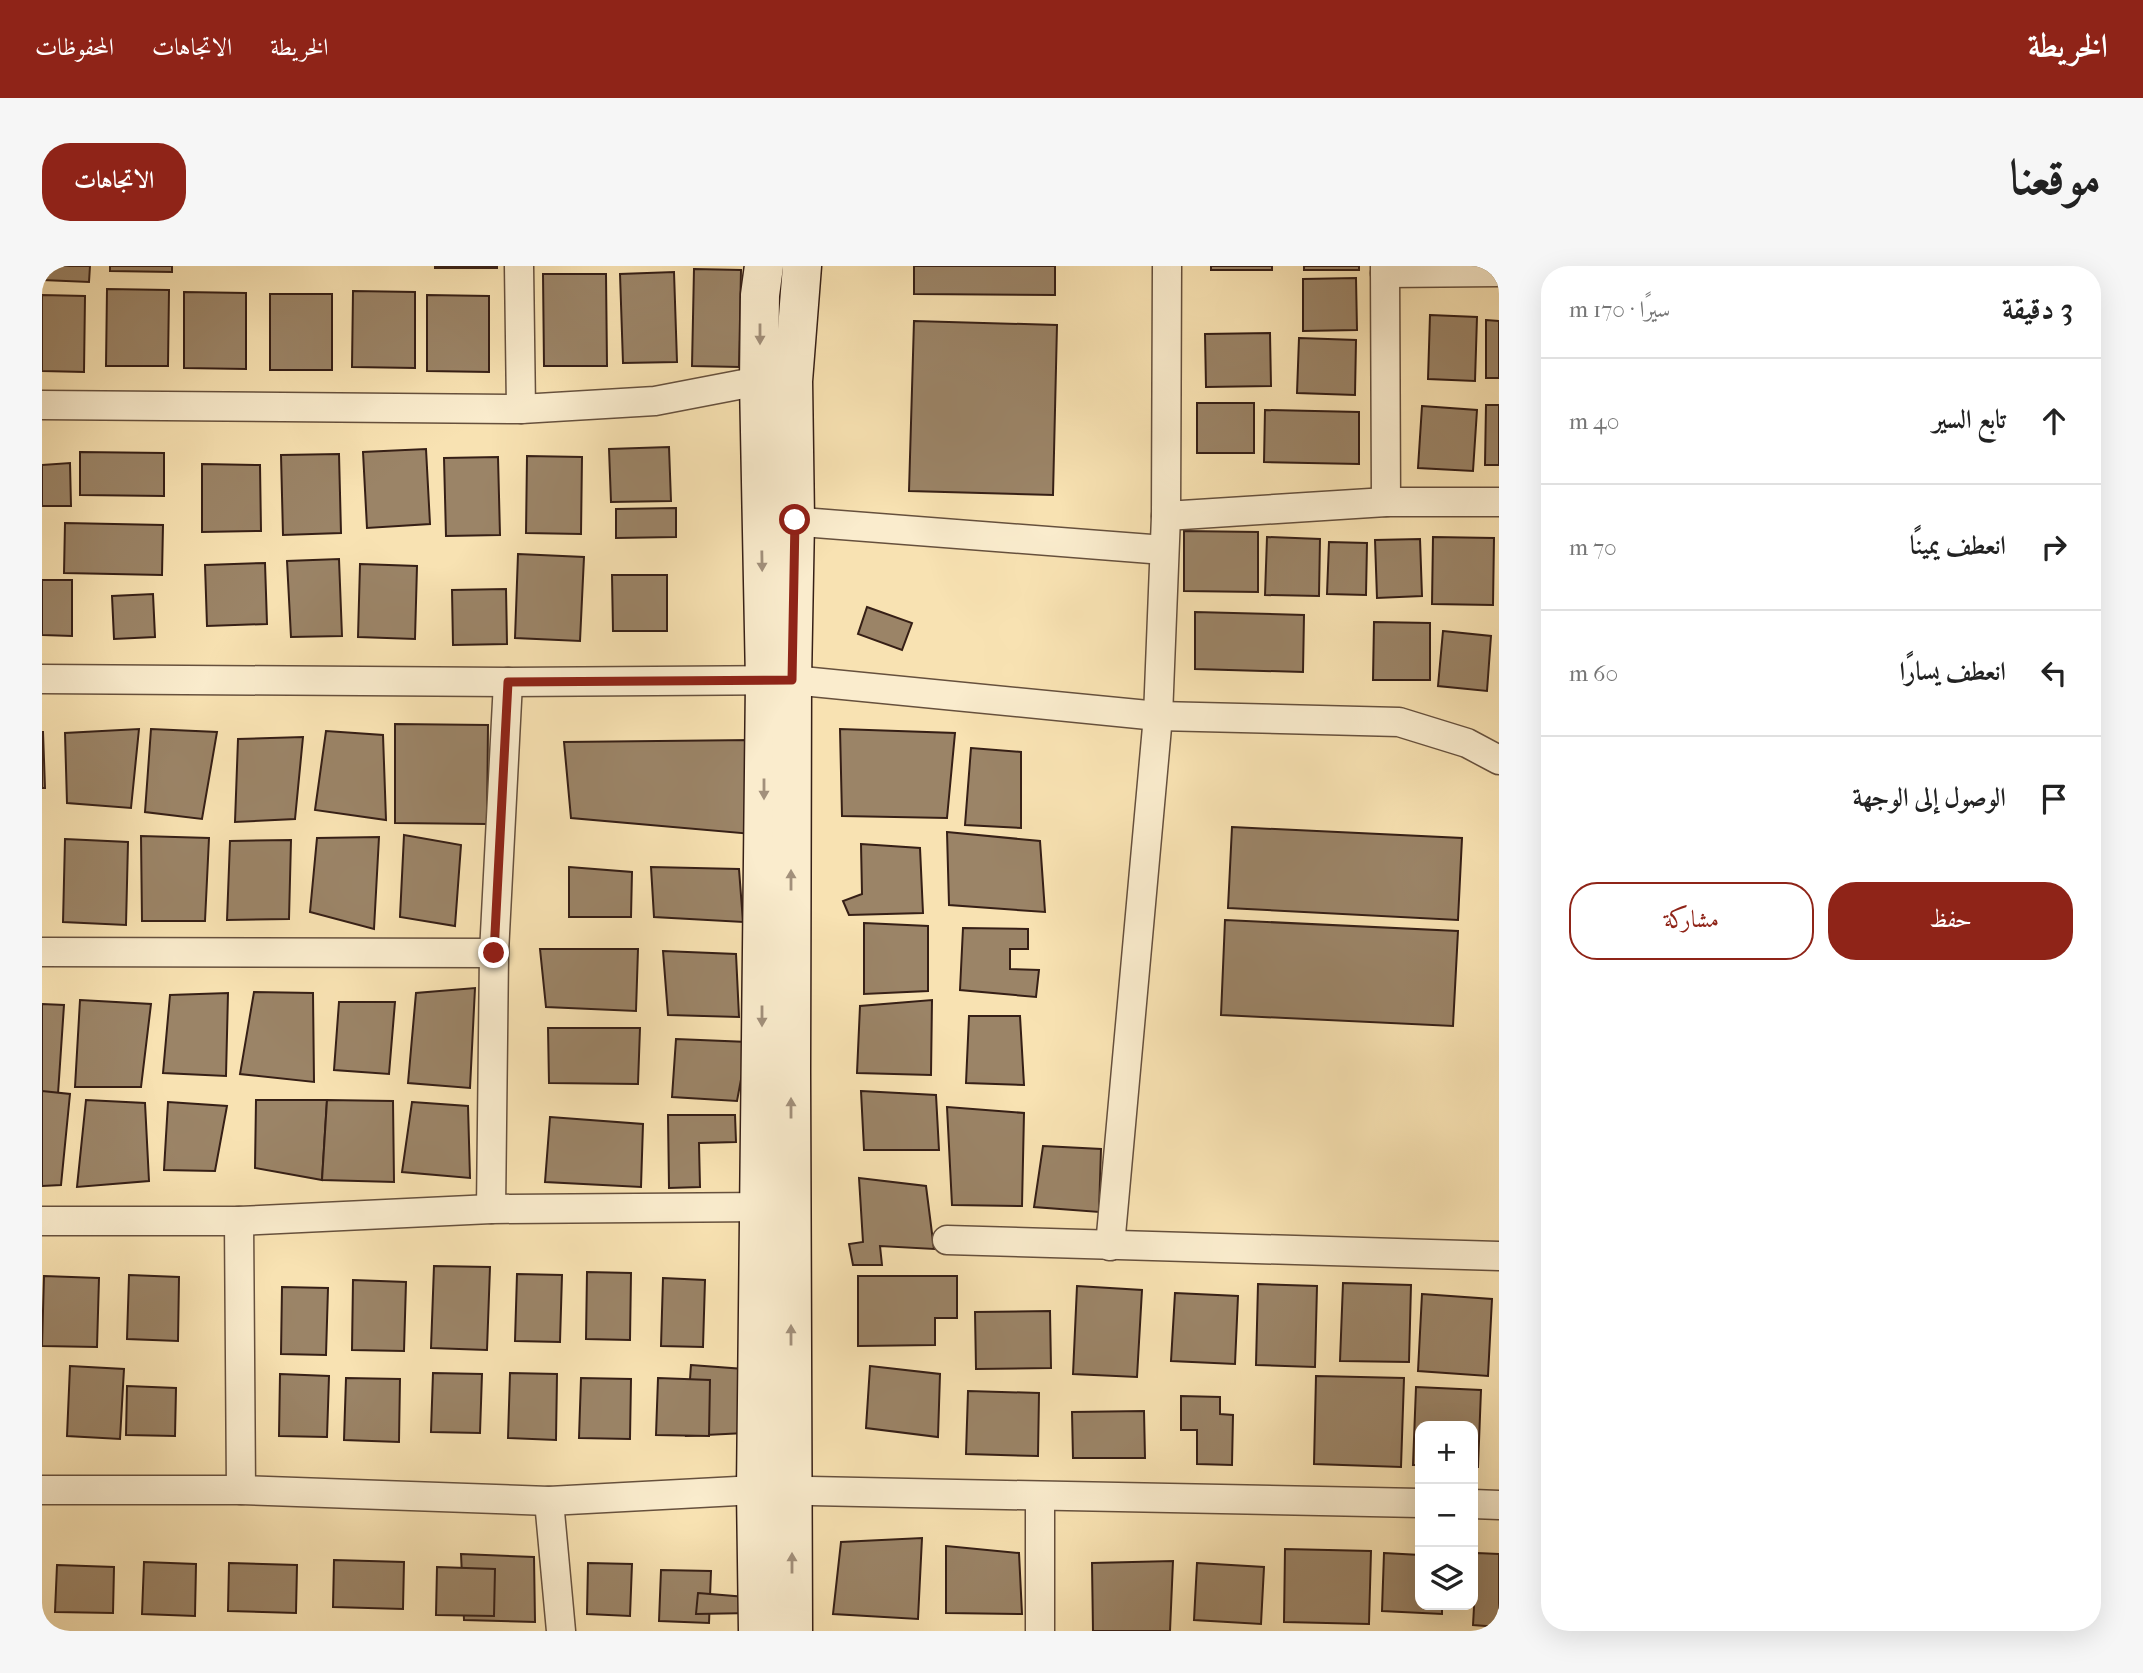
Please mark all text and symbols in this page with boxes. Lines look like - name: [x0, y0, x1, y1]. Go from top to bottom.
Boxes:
- text: الخريطة: [2028, 27, 2108, 66]
- text: المحفوظات: [35, 33, 114, 61]
- text: الاتجاهات: [152, 33, 232, 61]
- text: الخريطة: [270, 33, 329, 61]
- button: الاتجاهات: [42, 143, 186, 221]
- text: موقعنا: [2009, 149, 2101, 207]
- text: 3 دقيقة: [2002, 292, 2073, 327]
- text: سيرًا · 170 m: [1569, 296, 1670, 323]
- one-way arrow: [754, 323, 766, 345]
- icon: ahead: [2035, 402, 2073, 440]
- text: تابع السير: [1933, 404, 2006, 435]
- text: 40 m: [1569, 408, 1619, 435]
- route start: [779, 504, 810, 535]
- icon: right: [2035, 528, 2073, 566]
- text: انعطف يمينًا: [1910, 530, 2006, 561]
- text: 70 m: [1569, 534, 1617, 561]
- one-way arrow: [756, 551, 768, 573]
- icon: left: [2035, 654, 2073, 692]
- text: انعطف يسارًا: [1899, 656, 2006, 687]
- text: 60 m: [1569, 660, 1618, 687]
- one-way arrow: [758, 778, 770, 800]
- icon: arrive: [2035, 780, 2073, 818]
- text: الوصول إلى الوجهة: [1852, 782, 2006, 813]
- one-way arrow: [785, 869, 797, 891]
- button: مشاركة: [1569, 882, 1814, 960]
- button: حفظ: [1828, 882, 2073, 960]
- route end: [478, 937, 509, 968]
- one-way arrow: [757, 1006, 768, 1028]
- one-way arrow: [785, 1097, 797, 1119]
- one-way arrow: [785, 1324, 797, 1346]
- map controls: [1415, 1421, 1478, 1610]
- button: +: [1415, 1421, 1478, 1484]
- button: −: [1415, 1484, 1478, 1547]
- button: layers: [1415, 1547, 1478, 1610]
- one-way arrow: [786, 1552, 798, 1574]

